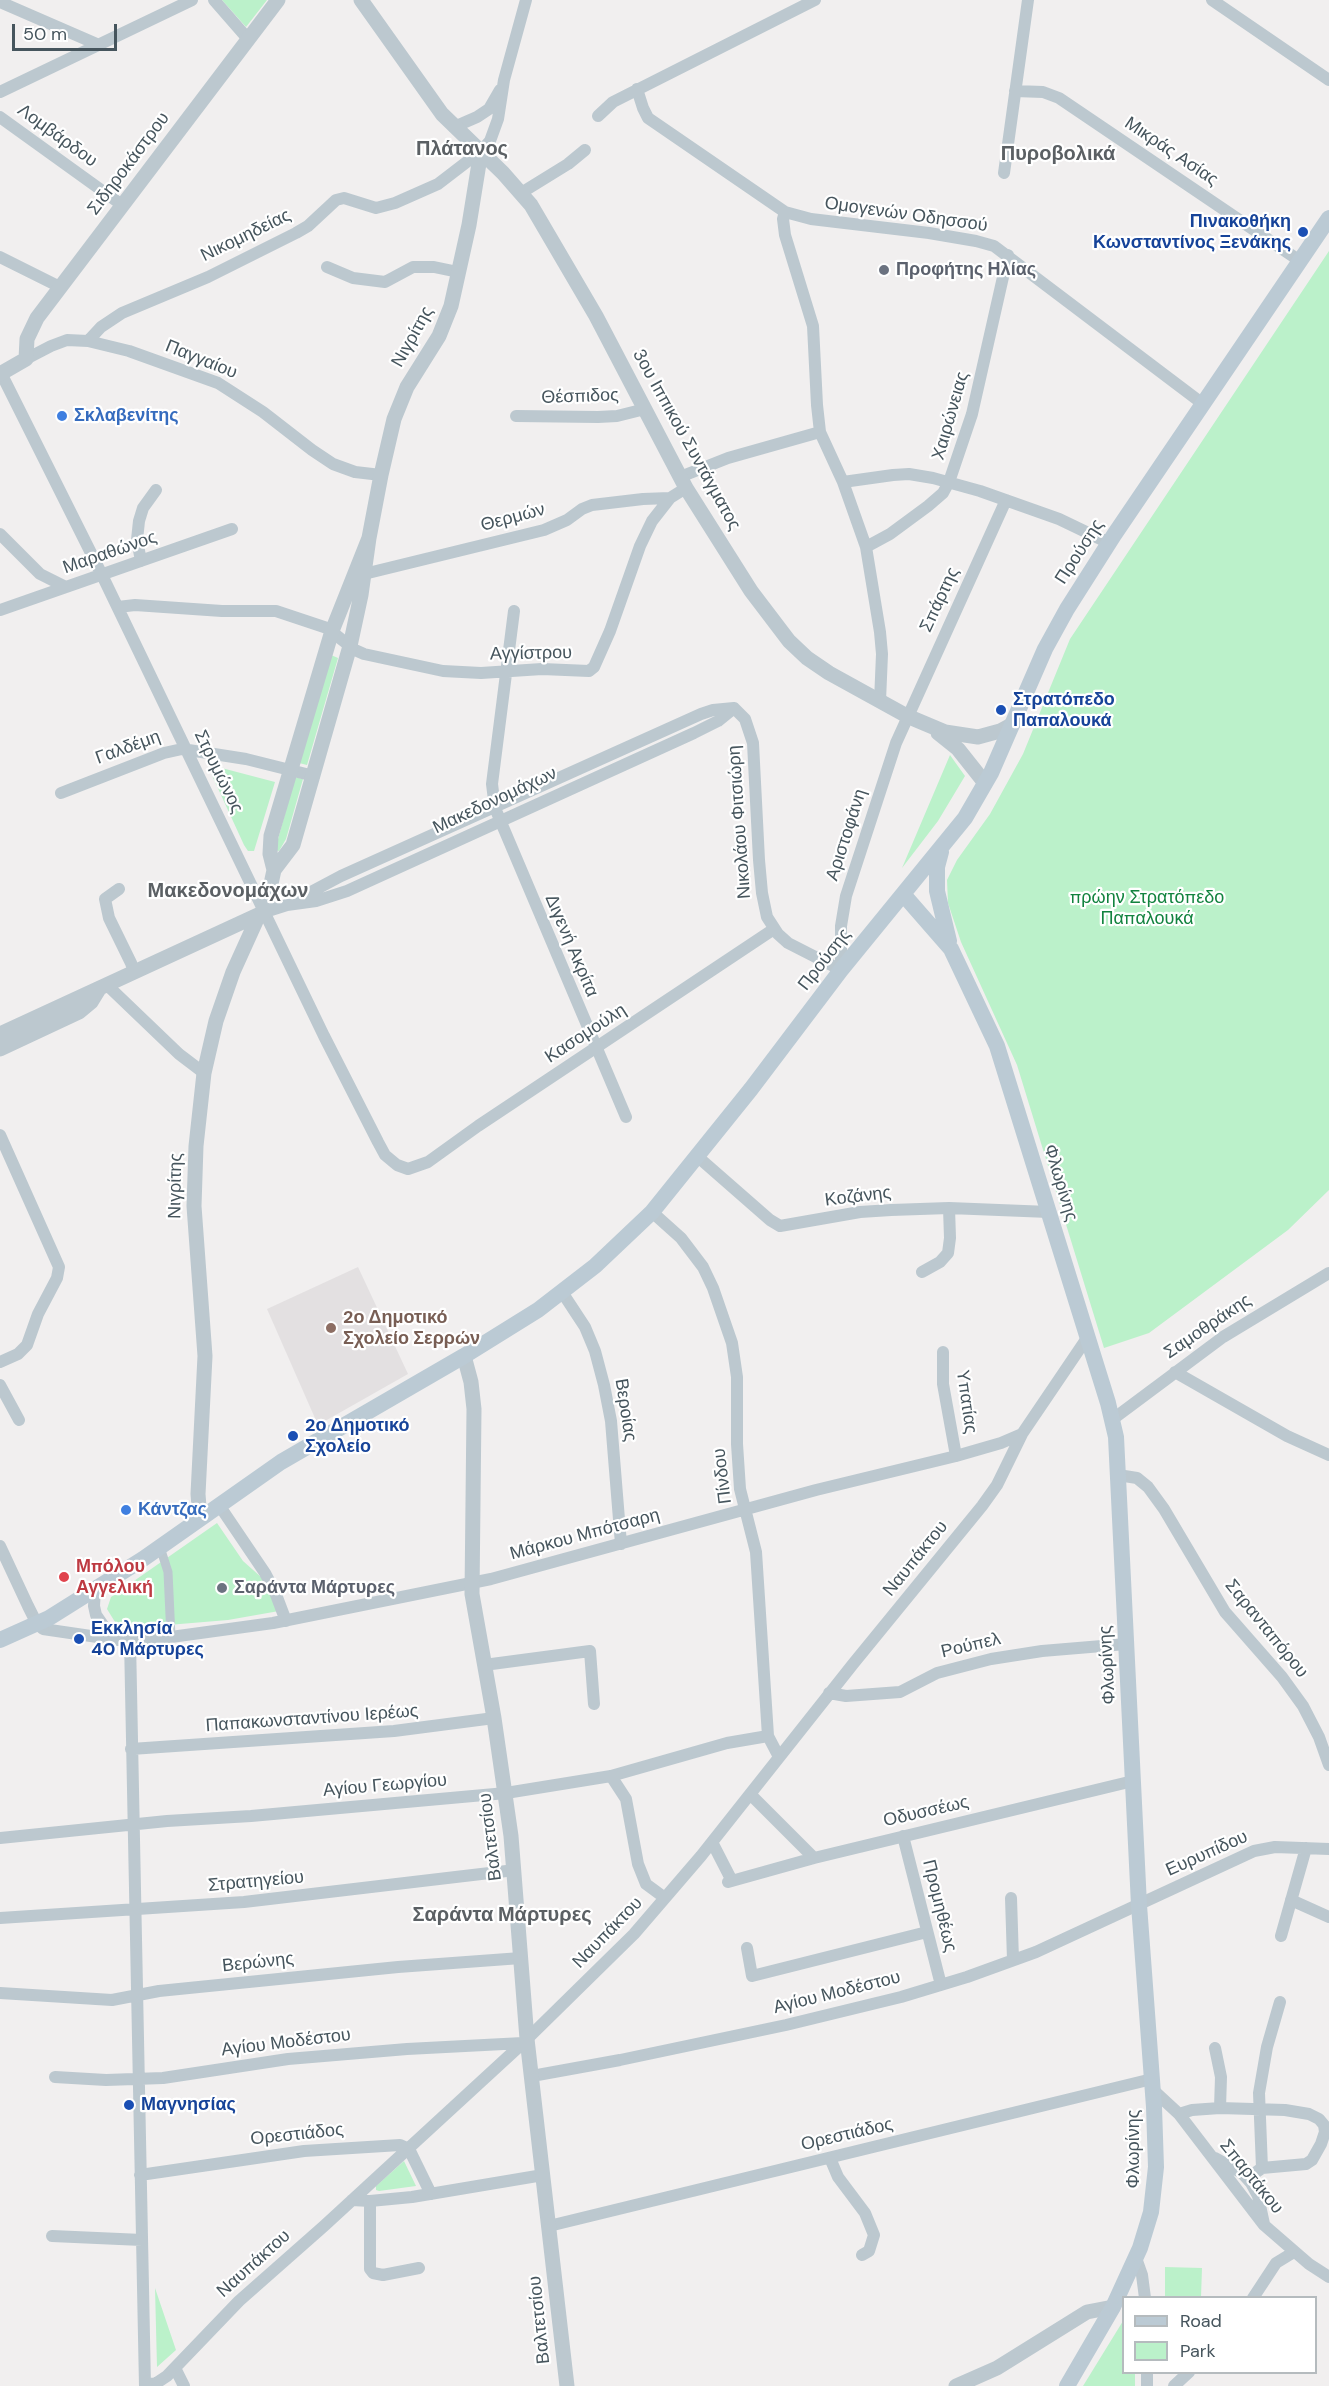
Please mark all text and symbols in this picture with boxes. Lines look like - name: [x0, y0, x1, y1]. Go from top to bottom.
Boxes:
- scale bar: [15, 12, 120, 50]
- text: 50 m: [23, 22, 67, 46]
- street label: Λομβάρδου: [13, 100, 101, 172]
- street label: Σιδηροκάστρου: [83, 108, 175, 220]
- street label: Μικράς Ασίας: [1120, 113, 1222, 191]
- district label: Πλάτανος: [416, 138, 508, 162]
- district label: Πυροβολικά: [1001, 143, 1115, 167]
- street label: Ομογενών Οδησσού: [823, 193, 989, 237]
- street label: Νικομηδείας: [198, 205, 294, 267]
- place label: Πινακοθήκη Κωνσταντίνος Ξενάκης: [1093, 211, 1291, 254]
- marker: Πινακοθήκη Κωνσταντίνος Ξενάκης: [1296, 225, 1310, 239]
- place label: Προφήτης Ηλίας: [896, 259, 1036, 281]
- marker: Προφήτης Ηλίας: [877, 263, 891, 277]
- street label: Νιγρίτης: [388, 303, 438, 371]
- street label: Παγγαίου: [162, 336, 240, 384]
- street label: 3ου Ιππικού Συντάγματος: [627, 346, 745, 534]
- street label: Χαιρώνειας: [928, 369, 974, 463]
- street label: Θέσπιδος: [541, 385, 619, 409]
- place label: Σκλαβενίτης: [74, 405, 179, 427]
- marker: Σκλαβενίτης: [55, 409, 69, 423]
- street label: Θερμών: [478, 499, 548, 537]
- street label: Προύσης: [1051, 516, 1109, 588]
- street label: Μαραθώνος: [60, 527, 160, 579]
- street label: Σπάρτης: [916, 564, 964, 636]
- street label: Αγγίστρου: [490, 642, 572, 666]
- place label: Στρατόπεδο Παπαλουκά: [1013, 689, 1115, 732]
- marker: Στρατόπεδο Παπαλουκά: [994, 703, 1008, 717]
- street label: Γαλδέμη: [93, 726, 163, 770]
- street label: Στρυμώνος: [189, 727, 247, 817]
- street label: Νικολάου Φιτσιώρη: [724, 745, 756, 899]
- street label: Μακεδονομάχων: [430, 763, 560, 839]
- street label: Αριστοφάνη: [822, 786, 872, 884]
- district label: Μακεδονομάχων: [148, 880, 308, 904]
- park label: πρώην Στρατόπεδο Παπαλουκά: [1070, 887, 1224, 930]
- street label: Διγενή Ακρίτα: [540, 891, 602, 1001]
- street label: Προύσης: [794, 925, 856, 995]
- street label: Κασομούλη: [541, 1000, 631, 1068]
- street label: Φλωρίνης: [1038, 1142, 1082, 1224]
- street label: Νιγρίτης: [165, 1153, 187, 1219]
- street label: Κοζάνης: [824, 1182, 892, 1212]
- street label: Σαμοθράκης: [1160, 1290, 1256, 1364]
- place label: 2ο Δημοτικό Σχολείο Σερρών: [343, 1307, 480, 1350]
- marker: 2ο Δημοτικό Σχολείο Σερρών: [324, 1321, 338, 1335]
- street label: Υπατίας: [951, 1369, 981, 1435]
- street label: Βεροίας: [609, 1377, 641, 1443]
- place label: 2ο Δημοτικό Σχολείο: [305, 1415, 410, 1458]
- marker: 2ο Δημοτικό Σχολείο: [286, 1429, 300, 1443]
- street label: Πίνδου: [709, 1447, 737, 1505]
- place label: Κάντζας: [138, 1499, 207, 1521]
- marker: Κάντζας: [119, 1503, 133, 1517]
- street label: Μάρκου Μπότσαρη: [508, 1505, 662, 1565]
- street label: Ναυπάκτου: [879, 1517, 953, 1601]
- place label: Μπόλου Αγγελική: [76, 1556, 153, 1598]
- marker: Μπόλου Αγγελική: [57, 1570, 71, 1584]
- street label: Σαρανταπόρου: [1220, 1576, 1312, 1682]
- place label: Σαράντα Μάρτυρες: [234, 1577, 395, 1599]
- marker: Σαράντα Μάρτυρες: [215, 1581, 229, 1595]
- place label: Εκκλησία 40 Μάρτυρες: [91, 1618, 204, 1660]
- street label: Φλωρίνης: [1095, 1625, 1121, 1705]
- street label: Ρούπελ: [939, 1629, 1003, 1663]
- marker: Εκκλησία 40 Μάρτυρες: [72, 1632, 86, 1646]
- street label: Παπακωνσταντίνου Ιερέως: [205, 1701, 419, 1737]
- street label: Αγίου Γεωργίου: [322, 1770, 448, 1802]
- street label: Βαλτετσίου: [475, 1792, 507, 1882]
- street label: Οδυσσέως: [881, 1792, 971, 1832]
- street label: Ευρυπίδου: [1163, 1826, 1251, 1882]
- street label: Προμηθέως: [917, 1858, 961, 1954]
- street label: Στρατηγείου: [207, 1867, 305, 1897]
- street label: Ναυπάκτου: [569, 1893, 647, 1973]
- district label: Σαράντα Μάρτυρες: [412, 1904, 592, 1928]
- street label: Βερώνης: [221, 1948, 295, 1978]
- street label: Αγίου Μοδέστου: [771, 1967, 903, 2019]
- street label: Αγίου Μοδέστου: [220, 2024, 352, 2062]
- place label: Μαγνησίας: [141, 2094, 236, 2116]
- marker: Μαγνησίας: [122, 2098, 136, 2112]
- street label: Φλωρίνης: [1123, 2109, 1145, 2189]
- street label: Ορεστιάδος: [799, 2114, 895, 2156]
- street label: Ορεστιάδος: [249, 2119, 345, 2151]
- street label: Σπαρτάκου: [1215, 2136, 1287, 2218]
- street label: Ναυπάκτου: [213, 2226, 295, 2302]
- street label: Βαλτετσίου: [525, 2275, 555, 2365]
- legend: [1122, 2296, 1317, 2374]
- text: Road: [1180, 2309, 1222, 2333]
- text: Park: [1180, 2339, 1216, 2363]

